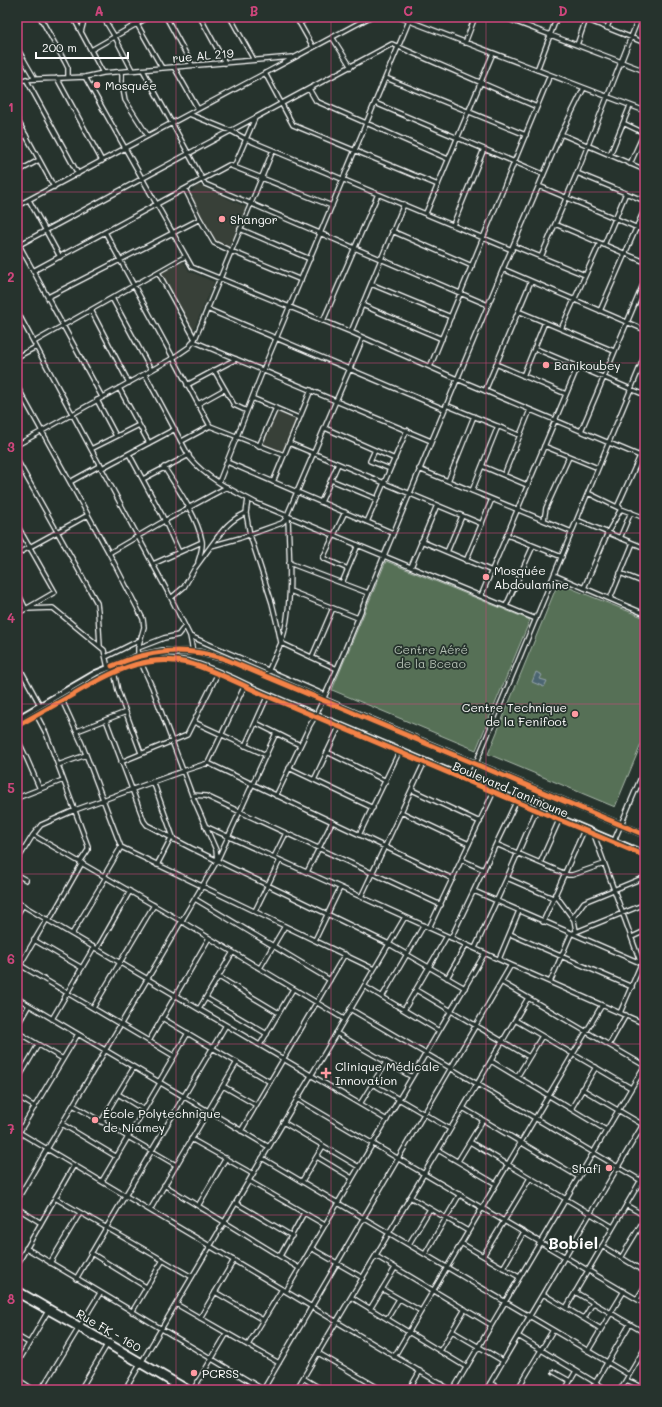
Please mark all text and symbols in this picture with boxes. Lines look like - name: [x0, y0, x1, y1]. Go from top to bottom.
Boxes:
- text: A: [94, 2, 104, 19]
- text: B: [250, 2, 259, 19]
- text: C: [403, 2, 413, 19]
- text: D: [558, 2, 568, 19]
- scale bar: [36, 34, 128, 60]
- text: 200 m: [42, 39, 77, 55]
- street label: rue AL 219: [172, 44, 234, 66]
- place label: Mosquée: [105, 77, 157, 93]
- marker: Mosquée: [92, 80, 102, 90]
- text: 1: [8, 98, 14, 115]
- place label: Shangor: [230, 211, 278, 227]
- marker: Shangor: [217, 214, 227, 224]
- text: 2: [7, 268, 15, 285]
- place label: Banikoubey: [554, 357, 621, 373]
- marker: Banikoubey: [541, 360, 551, 370]
- text: 3: [7, 438, 15, 455]
- place label: Mosquée Abdoulamine: [494, 562, 569, 592]
- marker: Mosquée Abdoulamine: [481, 572, 491, 582]
- text: 4: [7, 609, 15, 626]
- park label: Centre Aéré de la Bceao: [394, 641, 468, 671]
- place label: Centre Technique de la Fenifoot: [462, 699, 567, 729]
- marker: Centre Technique de la Fenifoot: [570, 709, 580, 719]
- street label: Boulevard Tanimoune: [450, 757, 572, 821]
- text: 5: [7, 779, 15, 796]
- text: 6: [7, 950, 15, 967]
- place label: Clinique Médicale Innovation: [335, 1058, 439, 1088]
- marker: Clinique Médicale Innovation: [320, 1067, 332, 1079]
- place label: École Polytechnique de Niamey: [103, 1105, 221, 1135]
- marker: École Polytechnique de Niamey: [90, 1115, 100, 1125]
- text: 7: [7, 1120, 15, 1137]
- place label: Shafi: [572, 1160, 601, 1176]
- marker: Shafi: [604, 1163, 614, 1173]
- district label: Bobiel: [548, 1232, 598, 1253]
- text: 8: [7, 1290, 15, 1307]
- street label: Rue FK - 160: [74, 1305, 145, 1355]
- place label: PCRSS: [202, 1365, 239, 1381]
- marker: PCRSS: [189, 1368, 199, 1378]

